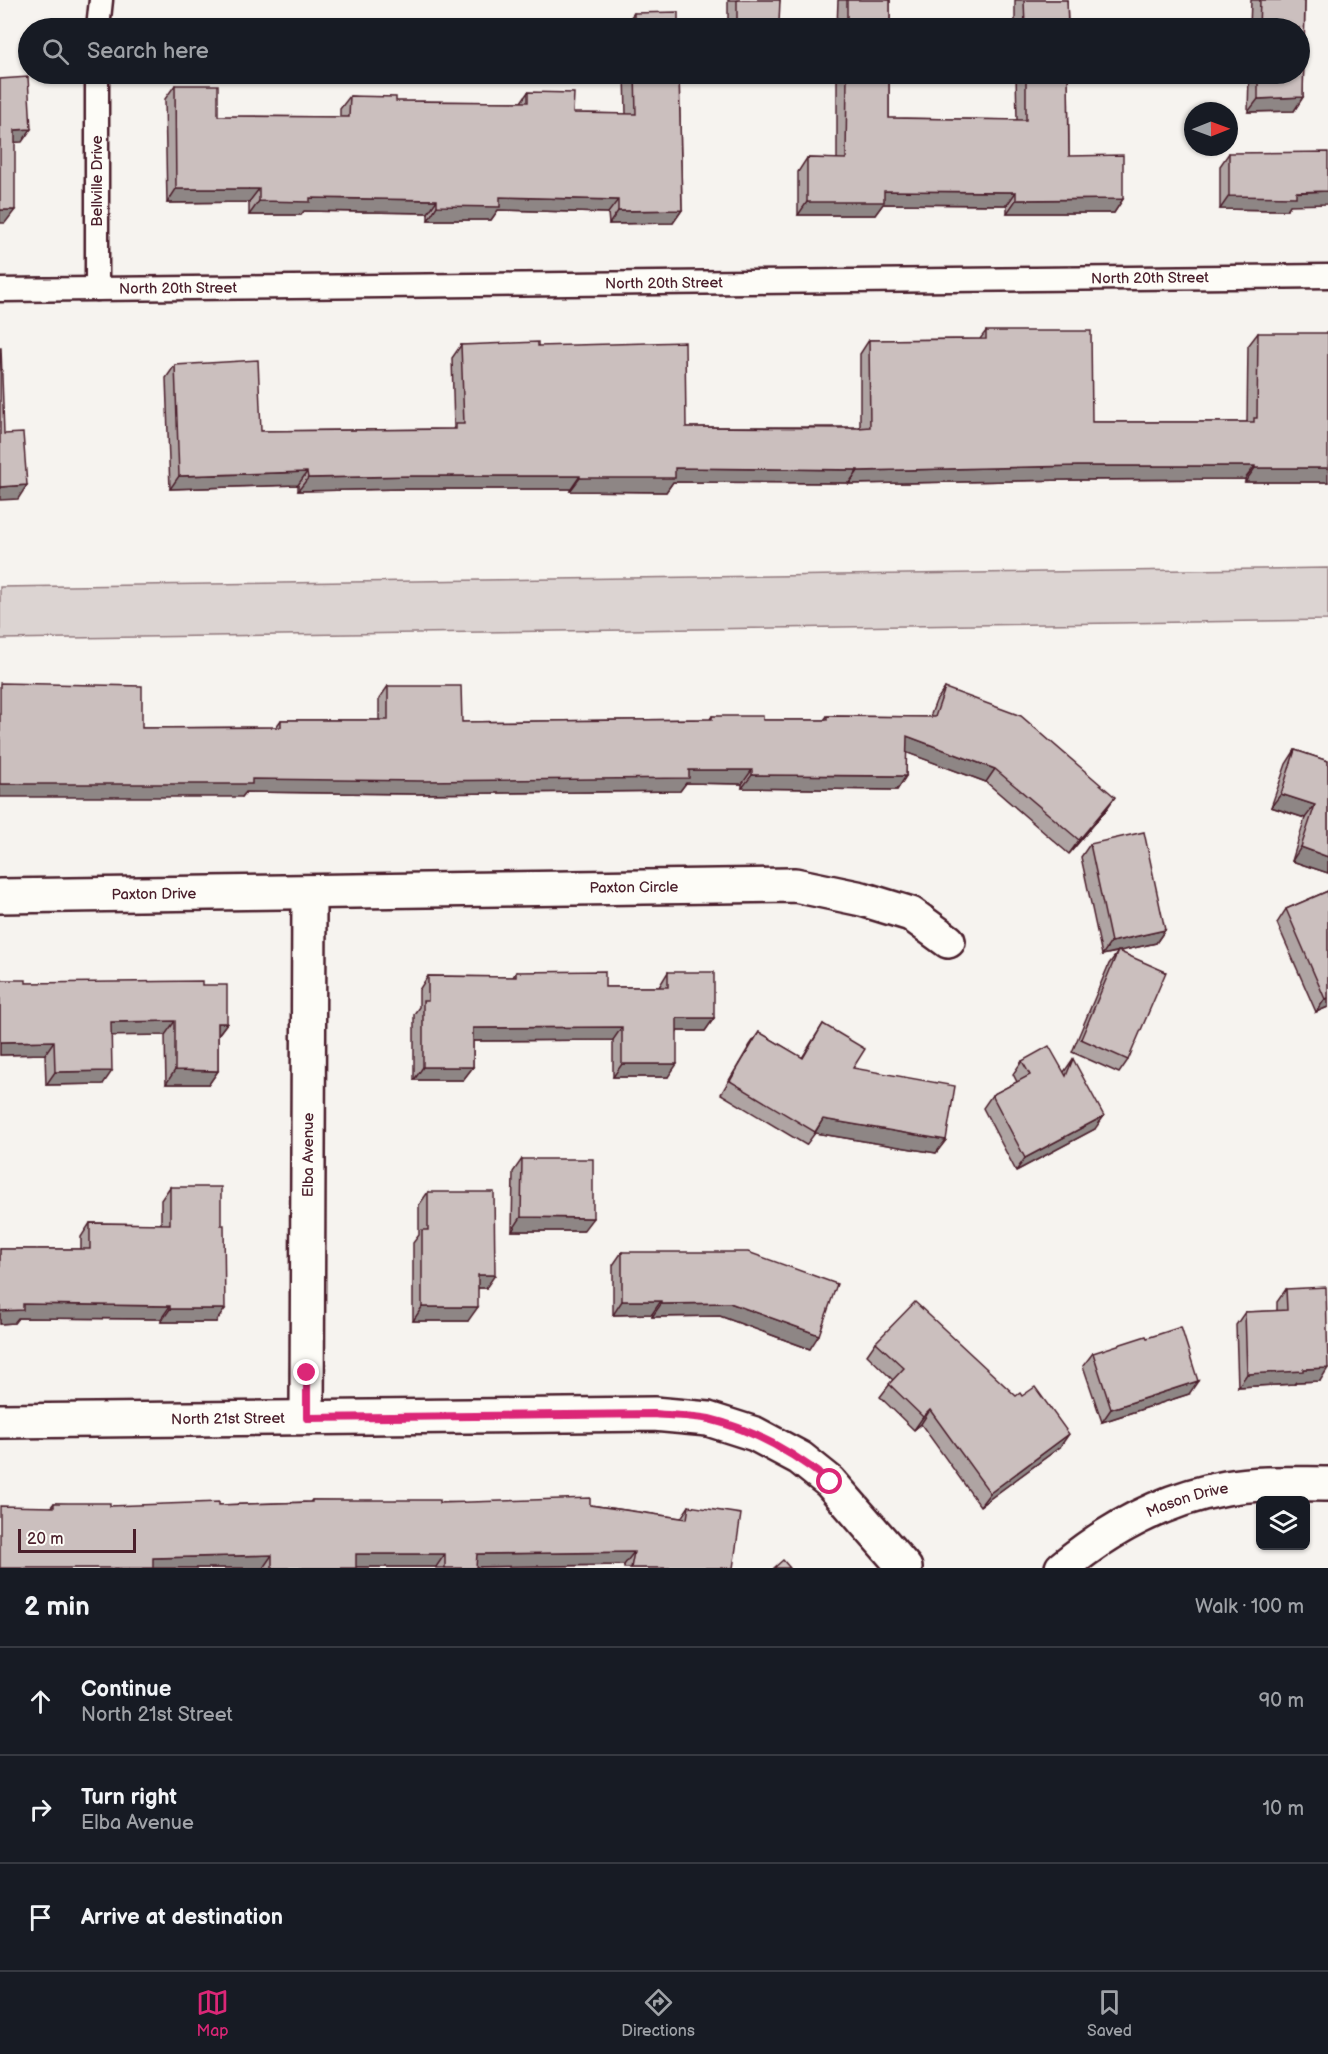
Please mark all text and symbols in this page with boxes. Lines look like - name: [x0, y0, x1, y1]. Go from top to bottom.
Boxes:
- search box: [18, 18, 1310, 84]
- icon: search: [39, 35, 72, 68]
- text: Search here: [87, 38, 209, 65]
- north arrow: [1184, 102, 1238, 156]
- street label: Bellville Drive: [88, 135, 107, 227]
- street label: North 20th Street: [1091, 268, 1209, 288]
- street label: North 20th Street: [605, 273, 723, 293]
- street label: North 20th Street: [119, 278, 237, 298]
- street label: Paxton Circle: [589, 877, 679, 897]
- street label: Paxton Drive: [111, 884, 197, 904]
- street label: Elba Avenue: [298, 1113, 318, 1197]
- route end: [293, 1359, 319, 1385]
- street label: North 21st Street: [171, 1408, 285, 1429]
- route start: [816, 1468, 842, 1494]
- street label: Mason Drive: [1143, 1478, 1230, 1522]
- map controls: [1256, 1496, 1310, 1550]
- button: layers: [1256, 1496, 1310, 1550]
- scale bar: [18, 1526, 136, 1554]
- text: 20 m: [27, 1530, 63, 1549]
- text: 2 min: [24, 1592, 90, 1623]
- text: Walk · 100 m: [1195, 1595, 1304, 1619]
- text: Continue: [81, 1676, 171, 1703]
- icon: ahead: [24, 1685, 57, 1718]
- text: 90 m: [1259, 1689, 1304, 1713]
- text: North 21st Street: [81, 1703, 233, 1727]
- text: Turn right: [81, 1784, 177, 1811]
- icon: right: [24, 1793, 57, 1826]
- text: 10 m: [1263, 1797, 1304, 1821]
- text: Elba Avenue: [81, 1811, 194, 1835]
- icon: arrive: [24, 1901, 57, 1934]
- text: Arrive at destination: [81, 1904, 283, 1931]
- tab: Map: [196, 1986, 229, 2041]
- tab: Directions: [621, 1986, 695, 2041]
- tab: Saved: [1087, 1986, 1132, 2041]

